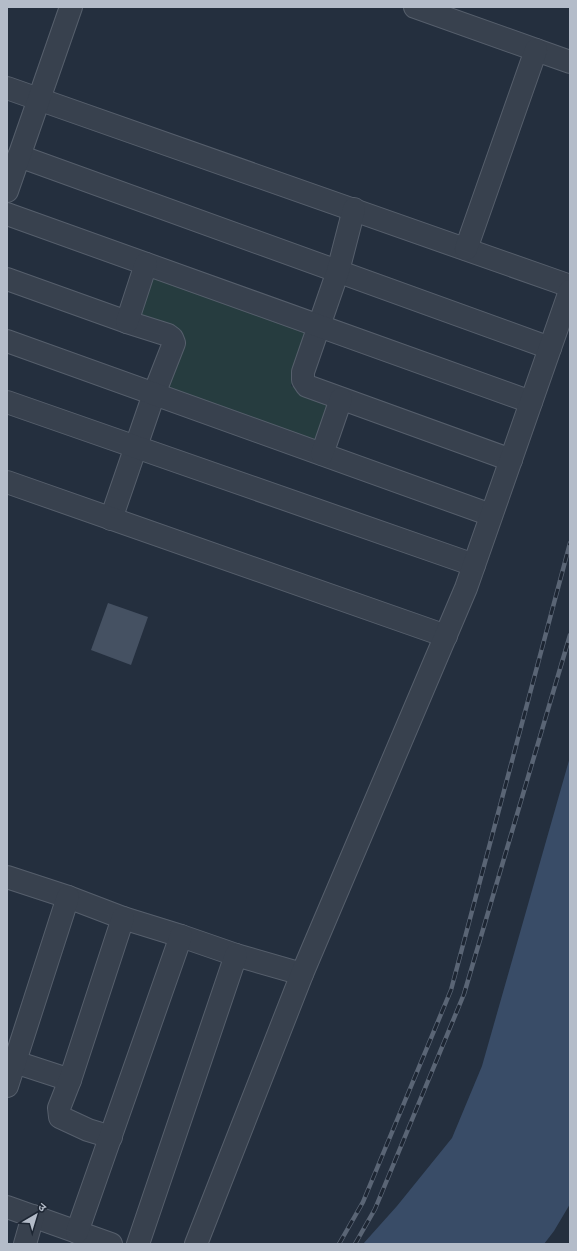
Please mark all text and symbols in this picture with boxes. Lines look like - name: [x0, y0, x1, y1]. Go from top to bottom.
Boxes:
- north arrow: [16, 1195, 56, 1235]
- text: उ: [36, 1201, 48, 1214]

